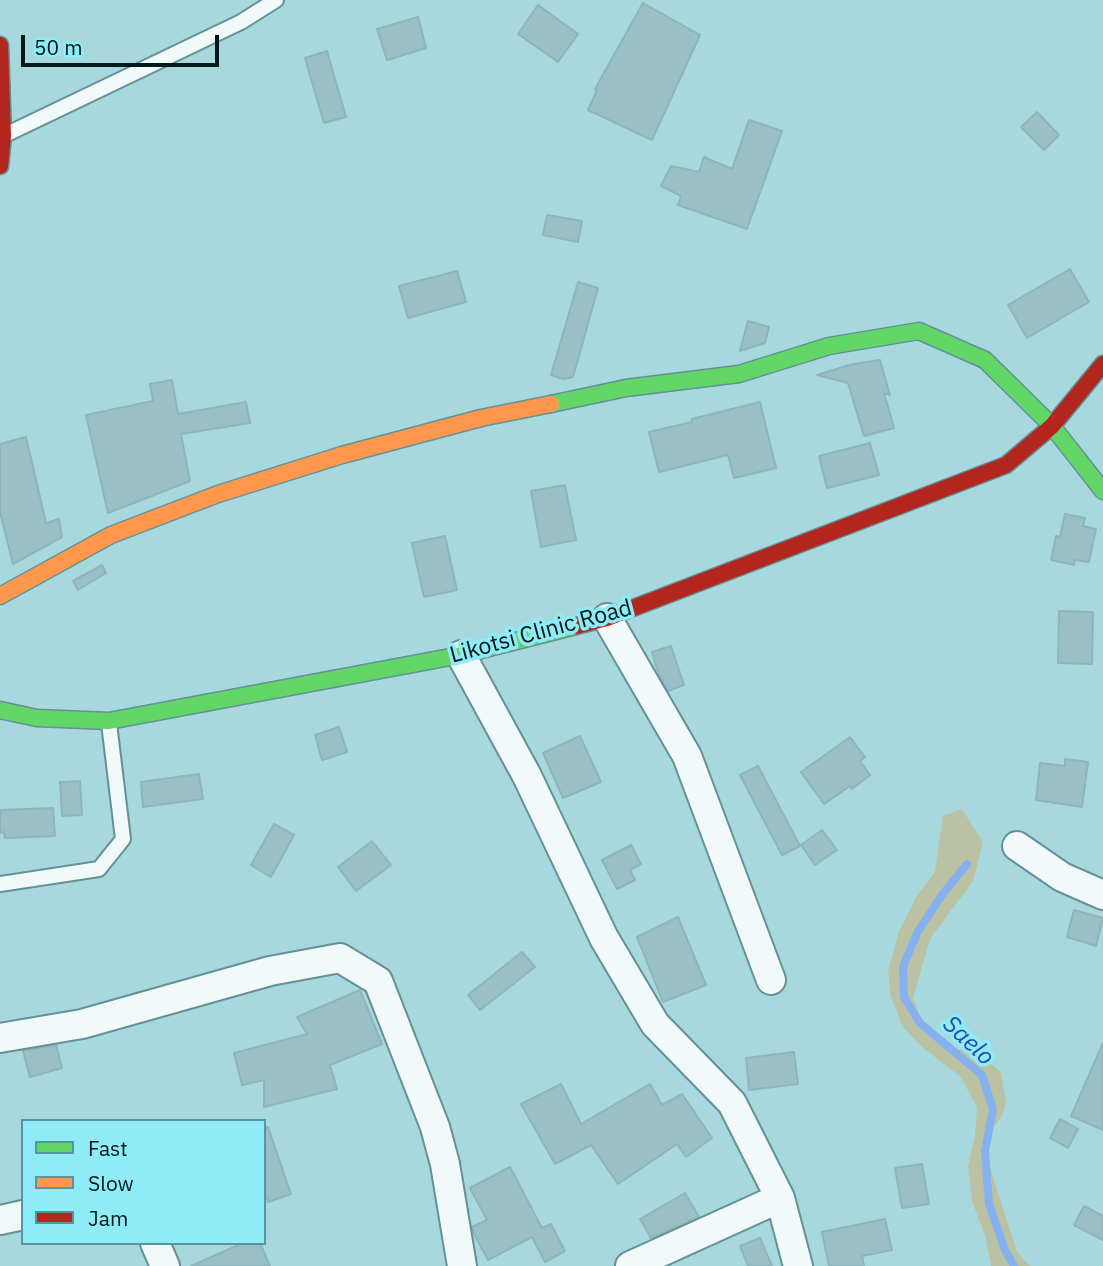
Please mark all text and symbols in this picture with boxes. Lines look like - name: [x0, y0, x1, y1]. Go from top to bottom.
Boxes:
- scale bar: [24, 21, 222, 65]
- text: 50 m: [34, 33, 83, 61]
- street label: Likotsi Clinic Road: [447, 594, 635, 670]
- water label: Saelo: [936, 1010, 1000, 1072]
- legend: [21, 1119, 266, 1245]
- text: Fast: [88, 1134, 128, 1162]
- text: Slow: [88, 1169, 134, 1197]
- text: Jam: [88, 1204, 128, 1232]

